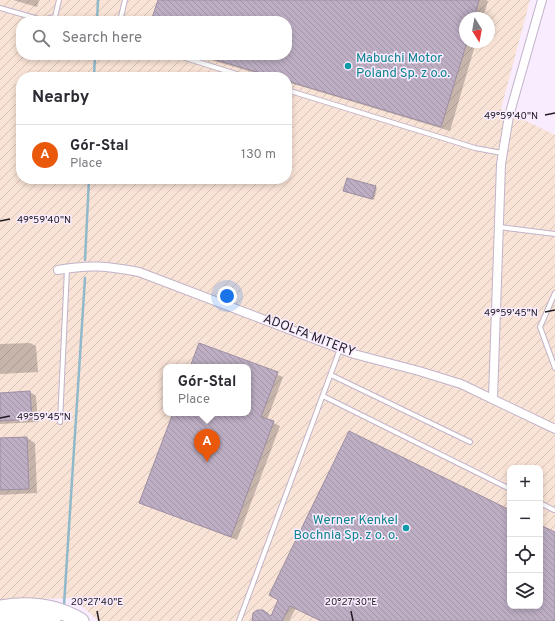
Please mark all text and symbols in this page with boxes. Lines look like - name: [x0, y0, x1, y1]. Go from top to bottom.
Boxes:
- north arrow: [459, 12, 495, 48]
- search box: [16, 16, 292, 60]
- icon: search: [30, 27, 52, 49]
- text: Search here: [62, 29, 142, 48]
- place label: Mabuchi Motor Poland Sp. z o.o.: [356, 51, 450, 82]
- marker: Mabuchi Motor Poland Sp. z o.o.: [343, 61, 353, 71]
- text: Nearby: [32, 87, 89, 109]
- text: 49°59'40"N: [484, 110, 538, 123]
- text: Gór-Stal: [70, 137, 129, 156]
- text: A: [40, 147, 50, 163]
- text: 130 m: [241, 147, 276, 163]
- text: Place: [70, 156, 102, 172]
- text: 49°59'40"N: [17, 214, 71, 227]
- your location: [217, 286, 237, 306]
- text: 49°59'45"N: [484, 307, 538, 320]
- street label: ADOLFA MITERY: [261, 311, 357, 361]
- popup: [163, 364, 251, 416]
- text: Gór-Stal: [178, 373, 236, 392]
- text: Place: [178, 392, 210, 408]
- text: 49°59'45"N: [17, 411, 71, 424]
- pin: A: [194, 429, 220, 462]
- map controls: [507, 465, 543, 609]
- button: +: [507, 465, 543, 501]
- button: −: [507, 501, 543, 537]
- place label: Werner Kenkel Bochnia Sp. z o. o.: [293, 513, 398, 544]
- marker: Werner Kenkel Bochnia Sp. z o. o.: [401, 523, 411, 533]
- button: locate: [507, 537, 543, 573]
- button: layers: [507, 573, 543, 609]
- text: 20°27'40"E: [71, 596, 123, 609]
- text: 20°27'30"E: [325, 596, 377, 609]

